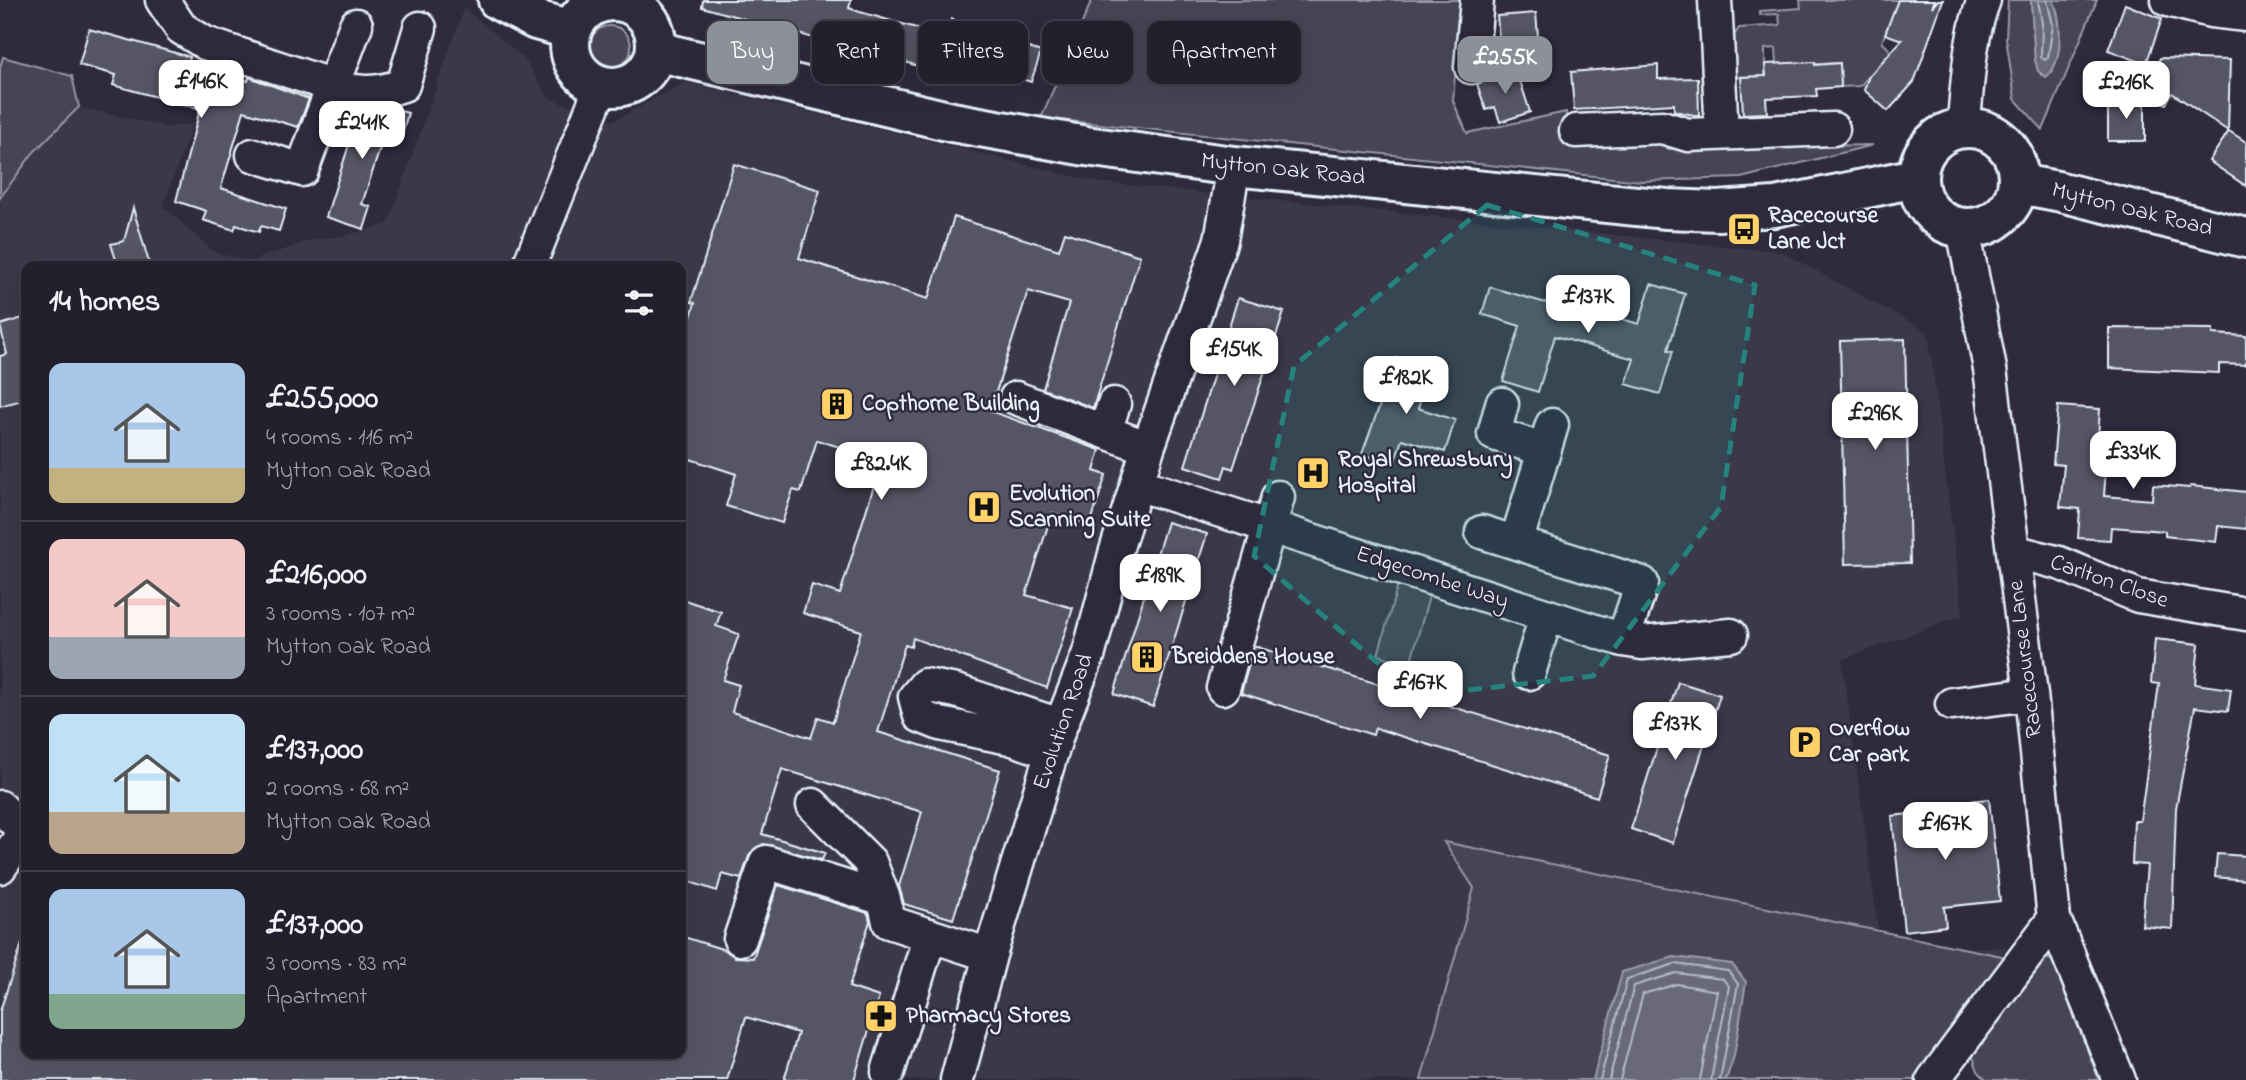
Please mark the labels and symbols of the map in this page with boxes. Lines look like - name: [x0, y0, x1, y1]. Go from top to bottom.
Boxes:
- pin: £255K: [1456, 36, 1554, 96]
- pin: £146K: [152, 60, 250, 120]
- pin: £216K: [2077, 61, 2175, 121]
- pin: £241K: [313, 102, 411, 161]
- street label: Mytton Oak Road: [1199, 145, 1367, 197]
- street label: Mytton Oak Road: [2048, 174, 2216, 248]
- place label: Racecourse Lane Jct: [1768, 200, 1879, 259]
- bus stop icon: Racecourse Lane Jct: [1725, 210, 1763, 248]
- pin: £137K: [1539, 276, 1637, 335]
- pin: £154K: [1185, 328, 1283, 388]
- pin: £182K: [1357, 356, 1455, 416]
- building icon: Copthorne Building: [818, 385, 856, 423]
- place label: Copthorne Building: [862, 388, 1040, 423]
- pin: £296K: [1826, 392, 1924, 452]
- pin: £334K: [2084, 432, 2182, 491]
- pin: £82.4K: [824, 442, 938, 502]
- place label: Royal Shrewsbury Hospital: [1338, 444, 1513, 503]
- hospital icon: Royal Shrewsbury Hospital: [1294, 454, 1332, 492]
- place label: Evolution Scanning Suite: [1009, 478, 1151, 539]
- hospital icon: Evolution Scanning Suite: [965, 488, 1003, 526]
- street label: Edgecombe Way: [1351, 538, 1513, 620]
- street label: Carlton Close: [2045, 546, 2173, 618]
- pin: £189K: [1111, 554, 1209, 614]
- street label: Racecourse Lane: [2000, 578, 2052, 740]
- building icon: Breiddens House: [1128, 638, 1166, 676]
- place label: Breiddens House: [1171, 641, 1335, 674]
- street label: Evolution Road: [1025, 649, 1103, 794]
- pin: £167K: [1371, 662, 1469, 721]
- pin: £137K: [1626, 702, 1724, 762]
- place label: Overflow Car park: [1829, 713, 1910, 772]
- parking icon: Overflow Car park: [1786, 723, 1824, 761]
- pin: £167K: [1896, 802, 1994, 862]
- pharmacy icon: Pharmacy Stores: [862, 997, 900, 1035]
- place label: Pharmacy Stores: [906, 1000, 1071, 1035]

